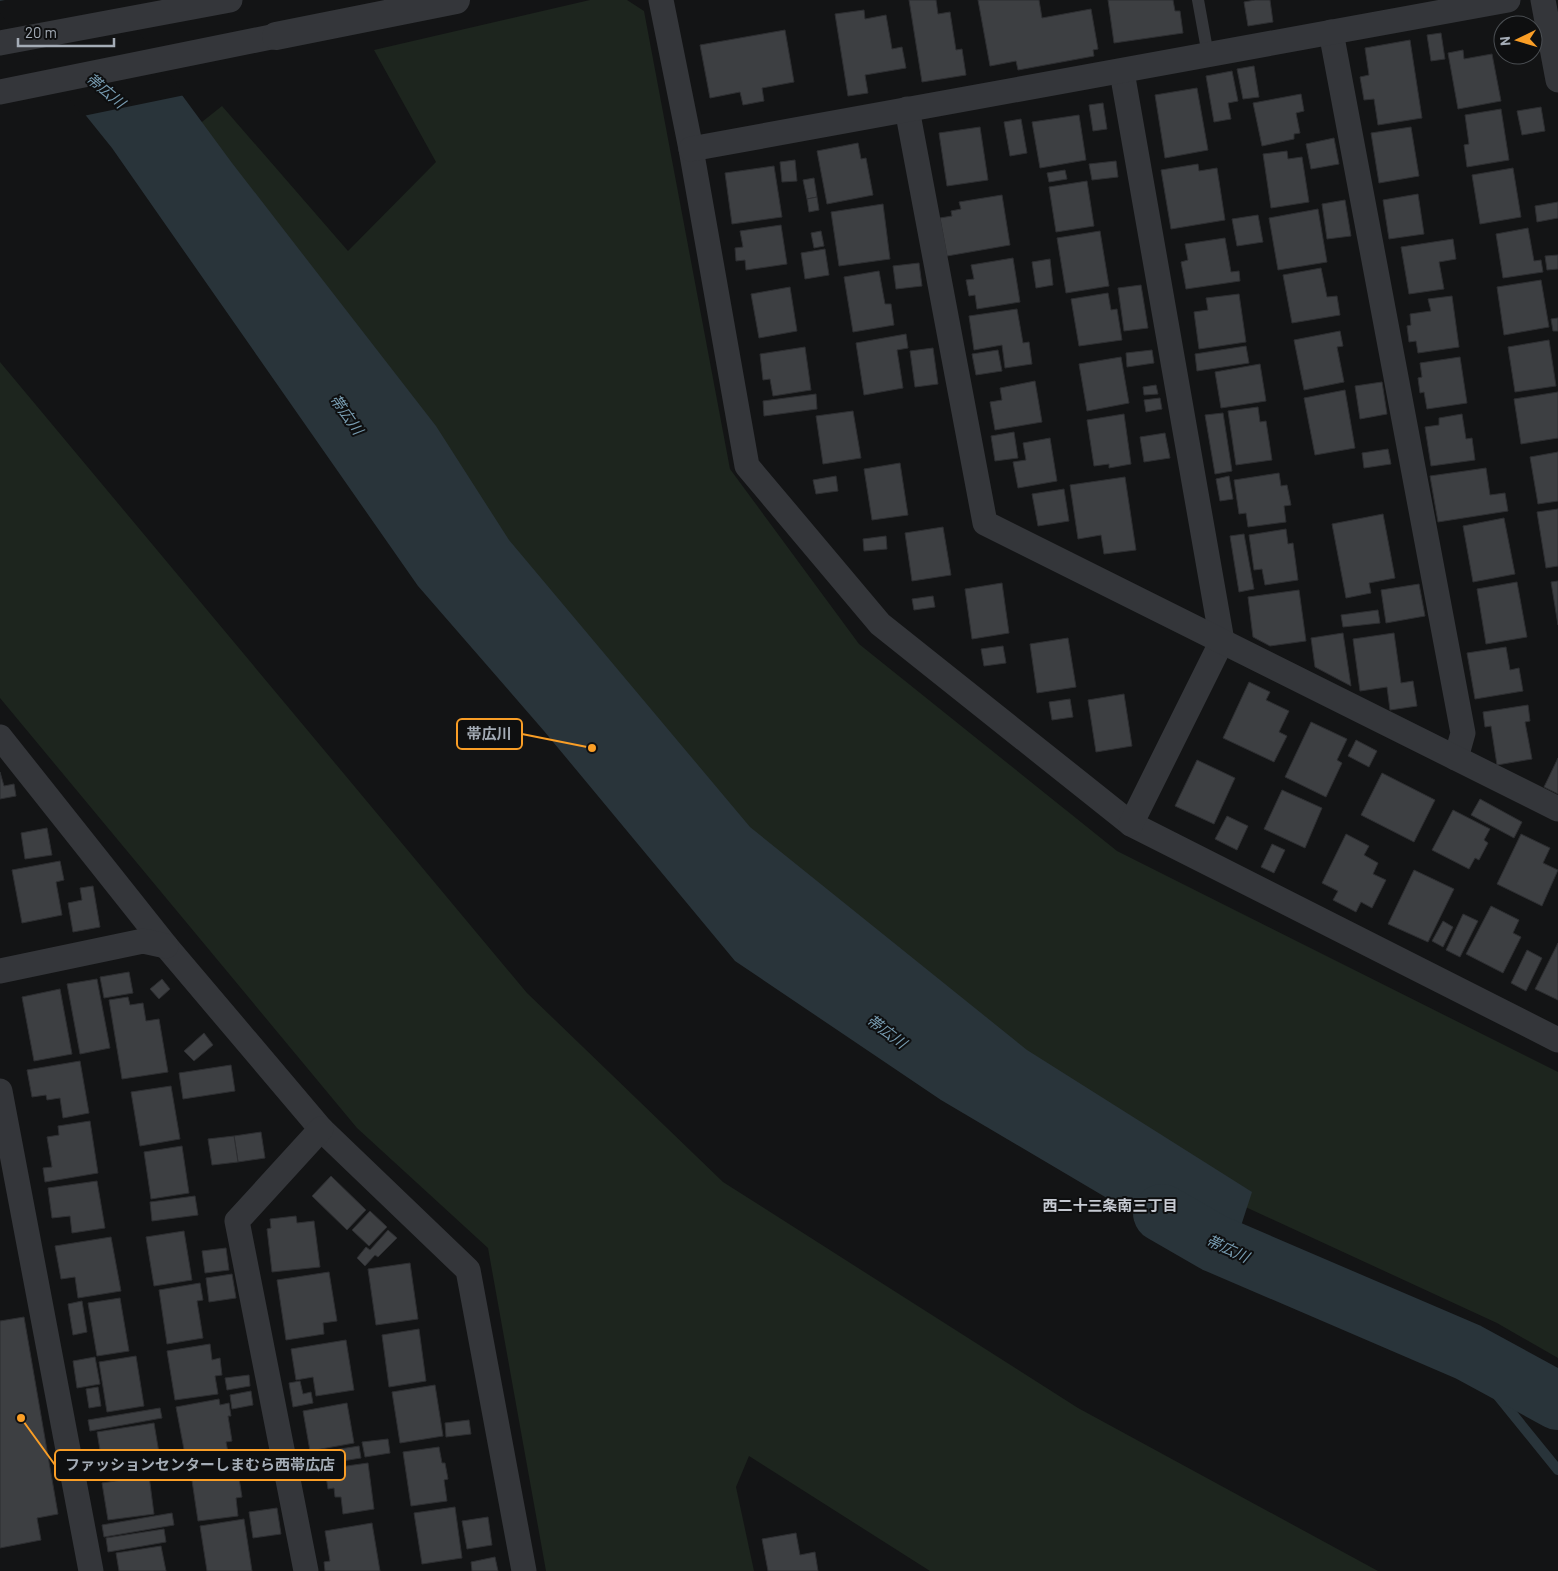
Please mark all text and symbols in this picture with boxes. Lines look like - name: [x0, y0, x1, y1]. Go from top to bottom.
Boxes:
- scale bar: [18, 15, 114, 47]
- north arrow: [1493, 15, 1543, 65]
- text: 20 m: [25, 23, 57, 41]
- text: N: [1496, 36, 1513, 47]
- water label: 帯広川: [83, 69, 131, 113]
- water label: 帯広川: [327, 390, 368, 439]
- callout: 帯広川: [457, 719, 522, 749]
- text: 帯広川: [466, 724, 512, 742]
- water label: 帯広川: [864, 1010, 912, 1053]
- district label: 西二十三条南三丁目: [1042, 1196, 1178, 1214]
- water label: 帯広川: [1204, 1230, 1254, 1267]
- callout: ファッションセンターしまむら西帯広店: [55, 1450, 345, 1480]
- text: ファッションセンターしまむら西帯広店: [65, 1455, 335, 1473]

